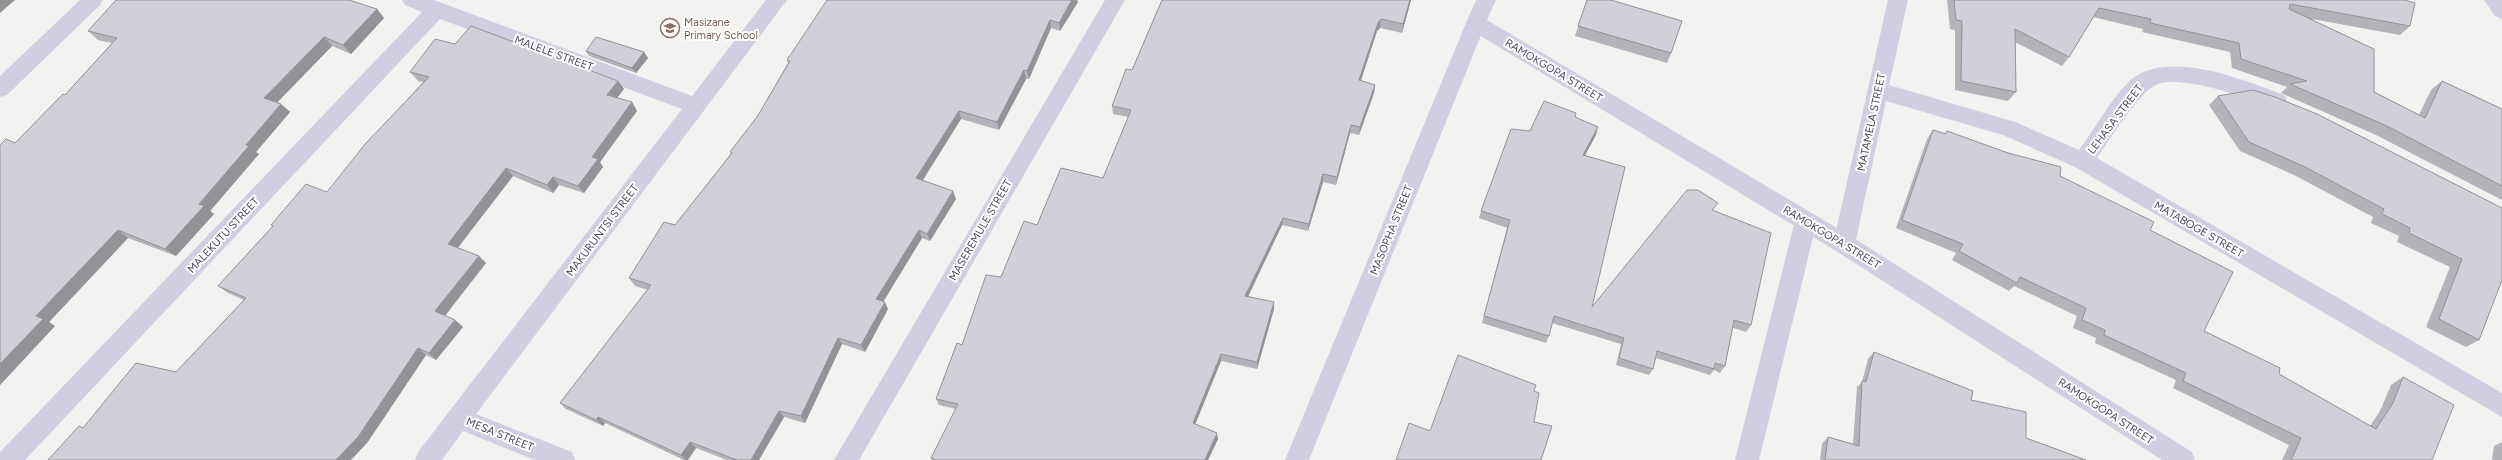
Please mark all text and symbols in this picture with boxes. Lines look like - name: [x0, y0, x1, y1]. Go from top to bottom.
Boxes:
- place label: Masizane Primary School: [684, 16, 758, 42]
- school or university icon: Masizane Primary School: [659, 17, 681, 39]
- street label: MALELE STREET: [513, 33, 595, 74]
- street label: RAMOKGOPA STREET: [1503, 36, 1605, 105]
- street label: MATAMELA STREET: [1855, 72, 1888, 172]
- street label: LEHASA STREET: [2085, 82, 2146, 157]
- street label: MASEREMULE STREET: [946, 178, 1015, 283]
- street label: MAKURUNTSI STREET: [564, 182, 641, 279]
- street label: MASOPHA STREET: [1368, 183, 1415, 277]
- street label: MALEKUTU STREET: [185, 195, 262, 276]
- street label: MATABOGE STREET: [2152, 199, 2246, 260]
- street label: RAMOKGOPA STREET: [1781, 203, 1883, 272]
- street label: RAMOKGOPA STREET: [2056, 376, 2156, 447]
- street label: MESA STREET: [464, 415, 535, 454]

